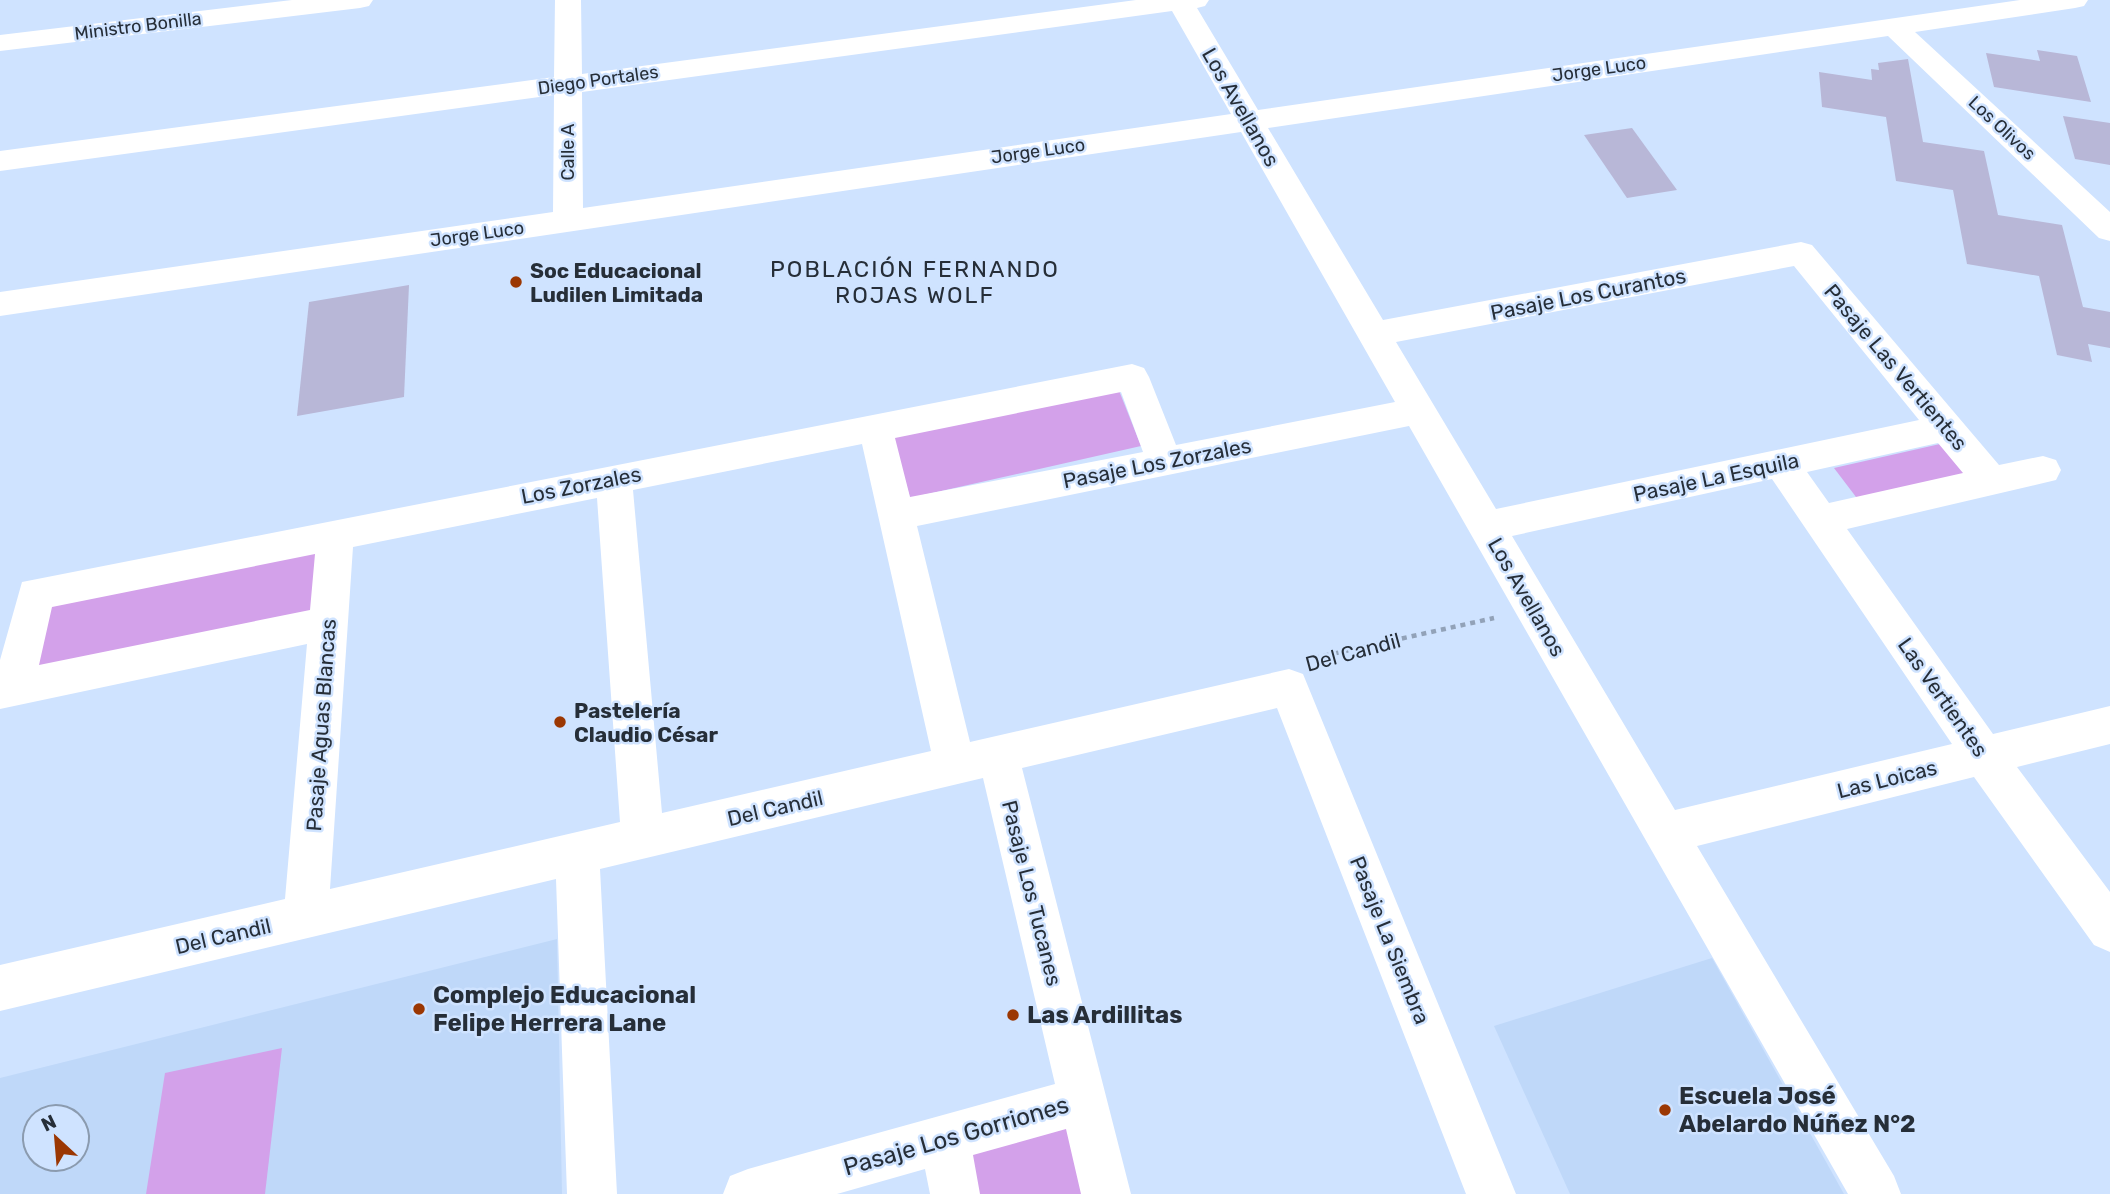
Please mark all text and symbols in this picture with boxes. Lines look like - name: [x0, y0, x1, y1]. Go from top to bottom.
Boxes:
- street label: Ministro Bonilla: [73, 7, 203, 45]
- street label: Los Avellanos: [1197, 43, 1285, 171]
- street label: Jorge Luco: [1551, 52, 1647, 86]
- street label: Diego Portales: [536, 61, 660, 99]
- street label: Los Olivos: [1964, 91, 2040, 165]
- street label: Calle A: [557, 124, 579, 180]
- street label: Jorge Luco: [990, 134, 1086, 168]
- street label: Jorge Luco: [429, 217, 525, 251]
- district label: POBLACIÓN FERNANDO ROJAS WOLF: [770, 255, 1060, 309]
- place label: Soc Educacional Ludilen Limitada: [530, 258, 703, 307]
- street label: Pasaje Los Curantos: [1488, 263, 1688, 325]
- marker: Soc Educacional Ludilen Limitada: [508, 274, 524, 290]
- street label: Pasaje Las Vertientes: [1819, 279, 1973, 455]
- street label: Pasaje Los Zorzales: [1061, 432, 1253, 494]
- street label: Pasaje La Esquila: [1631, 447, 1801, 507]
- street label: Los Zorzales: [519, 461, 643, 509]
- street label: Los Avellanos: [1483, 533, 1571, 661]
- street label: Pasaje Aguas Blancas: [301, 618, 341, 832]
- street label: Del Candil: [1303, 627, 1403, 677]
- street label: Las Vertientes: [1893, 633, 1993, 761]
- place label: Pastelería Claudio César: [574, 698, 718, 747]
- marker: Pastelería Claudio César: [552, 714, 568, 730]
- street label: Las Loicas: [1835, 755, 1939, 803]
- street label: Del Candil: [725, 785, 825, 831]
- street label: Pasaje Los Tucanes: [997, 798, 1067, 988]
- street label: Pasaje La Siembra: [1345, 852, 1435, 1028]
- street label: Del Candil: [173, 913, 273, 959]
- place label: Complejo Educacional Felipe Herrera Lane: [433, 981, 696, 1037]
- marker: Complejo Educacional Felipe Herrera Lane: [411, 1001, 427, 1017]
- place label: Las Ardillitas: [1027, 1001, 1182, 1029]
- marker: Las Ardillitas: [1005, 1007, 1021, 1023]
- place label: Escuela José Abelardo Núñez N°2: [1679, 1082, 1916, 1138]
- street label: Pasaje Los Gorriones: [840, 1090, 1072, 1182]
- marker: Escuela José Abelardo Núñez N°2: [1657, 1102, 1673, 1118]
- north arrow: [21, 1103, 91, 1173]
- text: N: [38, 1110, 60, 1137]

